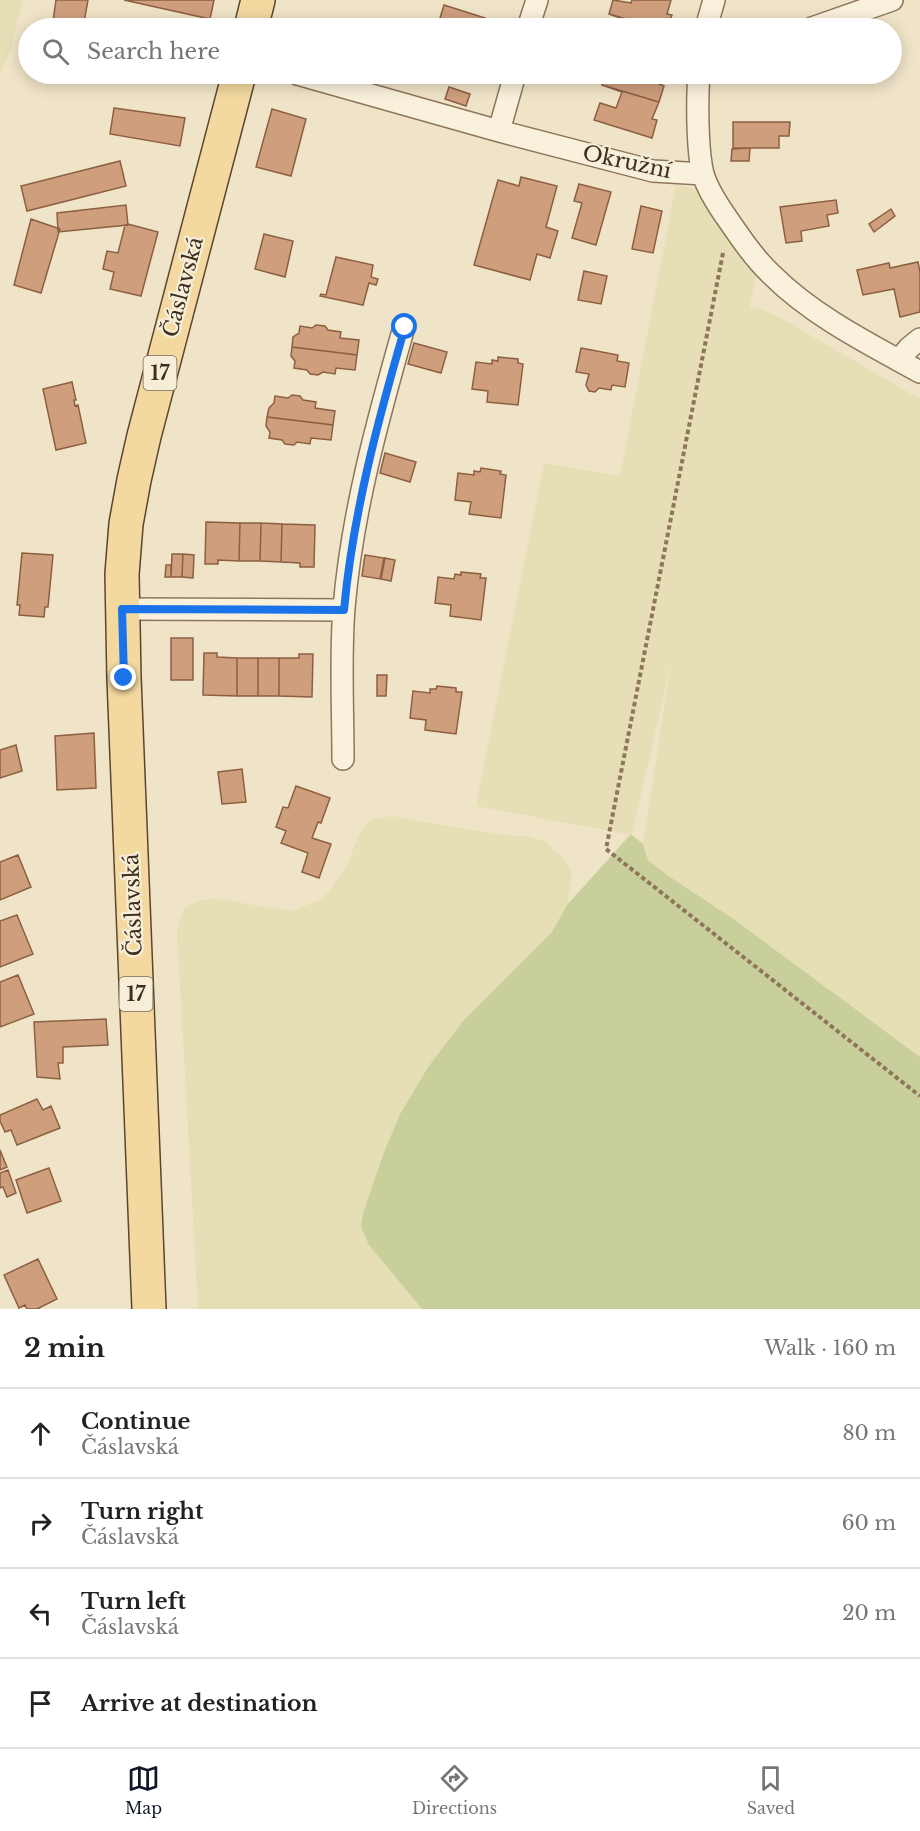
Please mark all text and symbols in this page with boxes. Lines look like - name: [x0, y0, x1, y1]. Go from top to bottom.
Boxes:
- search box: [18, 18, 902, 84]
- icon: search: [39, 35, 72, 68]
- text: Search here: [87, 38, 220, 65]
- street label: Okružní: [580, 140, 675, 184]
- street label: Čáslavská: [157, 234, 209, 340]
- route start: [391, 313, 417, 339]
- road number: 17: [144, 356, 176, 390]
- route end: [110, 664, 136, 690]
- street label: Čáslavská: [118, 853, 148, 957]
- road number: 17: [120, 977, 152, 1011]
- text: 2 min: [24, 1332, 105, 1364]
- text: Walk · 160 m: [764, 1336, 896, 1360]
- text: Continue: [81, 1408, 190, 1435]
- icon: ahead: [24, 1417, 57, 1450]
- text: 80 m: [842, 1421, 896, 1445]
- text: Čáslavská: [81, 1435, 179, 1459]
- text: Turn right: [81, 1498, 203, 1525]
- icon: right: [24, 1507, 57, 1540]
- text: 60 m: [842, 1511, 896, 1535]
- text: Čáslavská: [81, 1525, 179, 1549]
- text: Turn left: [81, 1588, 186, 1615]
- icon: left: [24, 1597, 57, 1630]
- text: 20 m: [842, 1601, 896, 1625]
- text: Čáslavská: [81, 1615, 179, 1639]
- icon: arrive: [24, 1687, 57, 1720]
- text: Arrive at destination: [81, 1690, 318, 1717]
- tab: Map: [125, 1762, 162, 1818]
- tab: Directions: [412, 1762, 497, 1818]
- tab: Saved: [747, 1762, 795, 1818]

